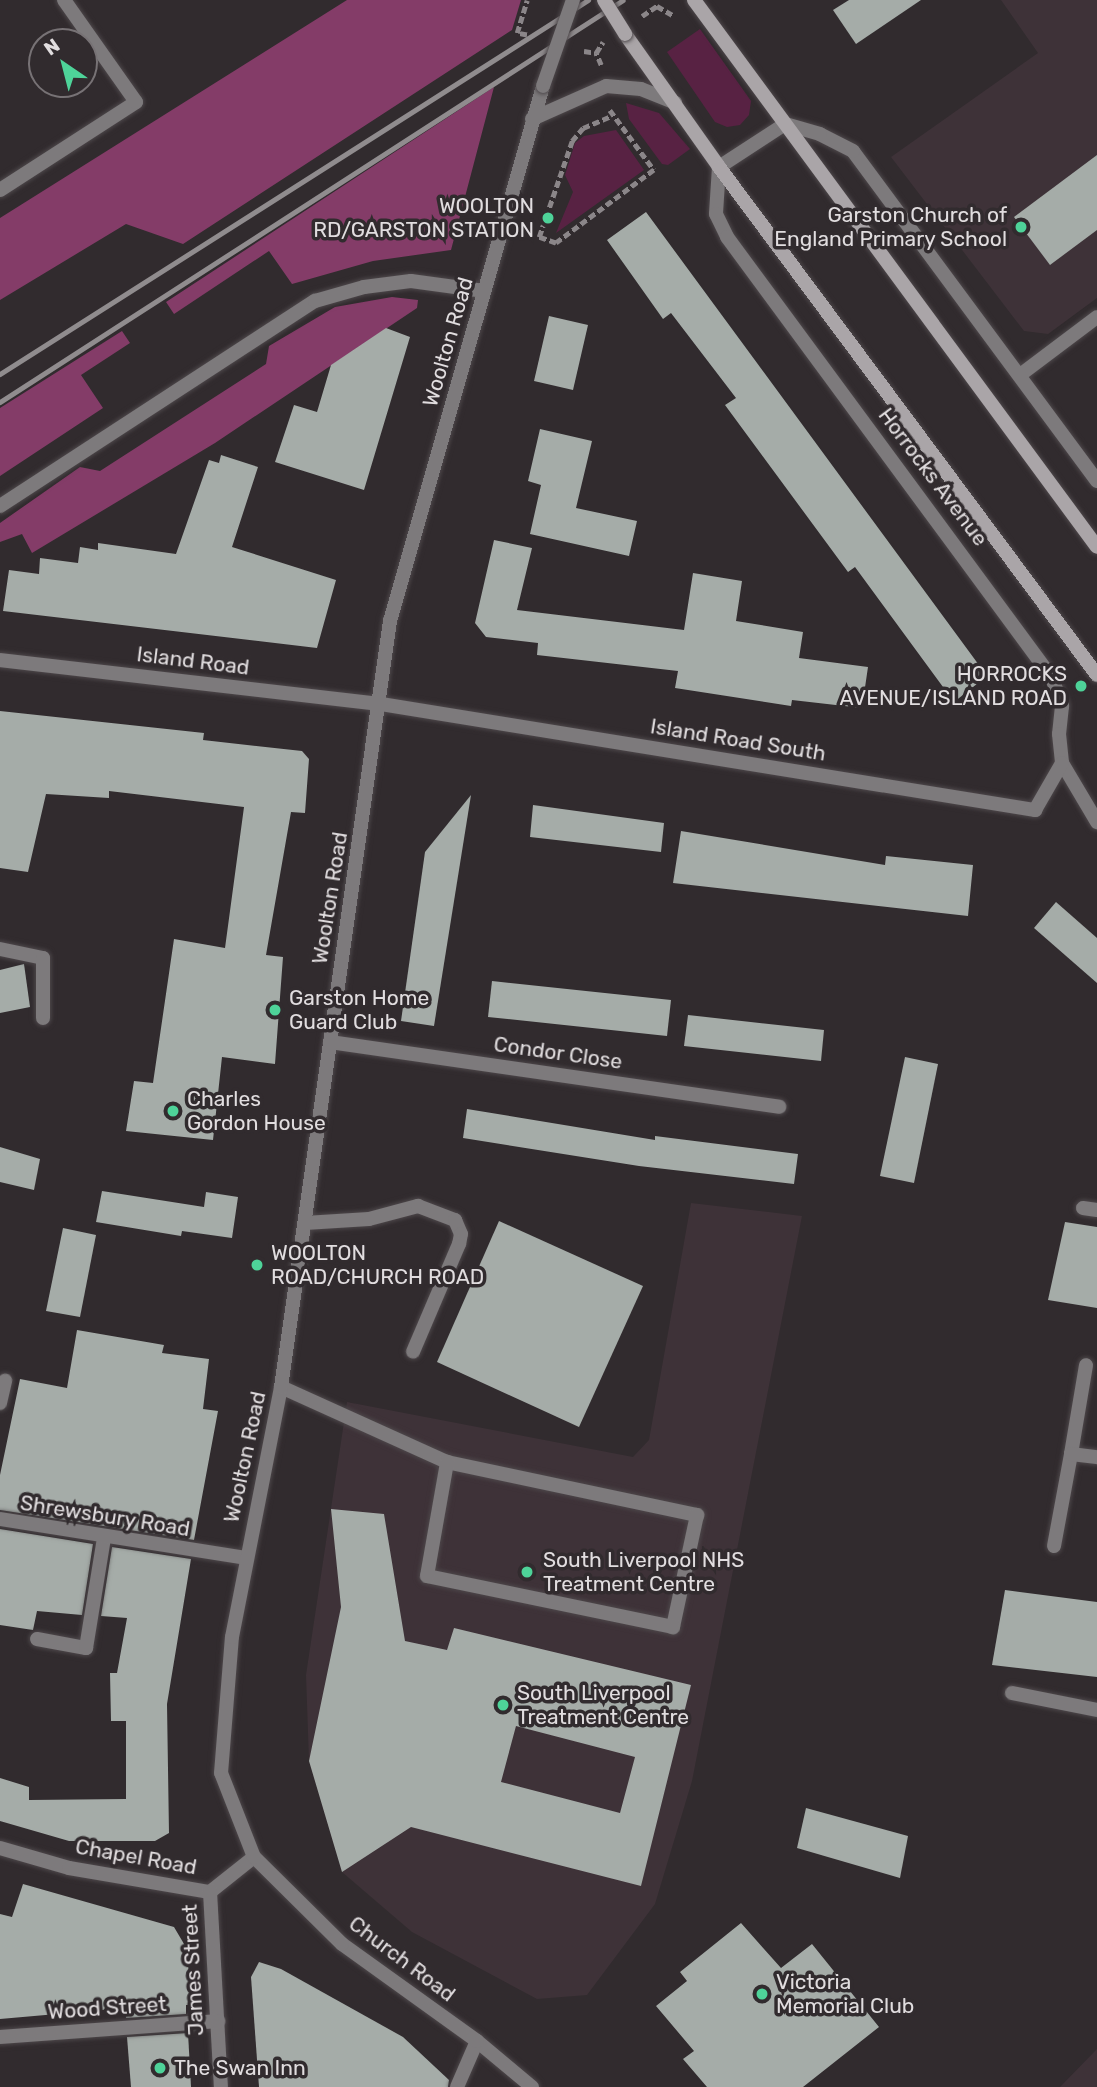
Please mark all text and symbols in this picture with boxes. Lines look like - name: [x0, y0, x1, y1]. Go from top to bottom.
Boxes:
- north arrow: [28, 28, 98, 98]
- text: N: [40, 34, 64, 60]
- place label: WOOLTON RD/GARSTON STATION: [313, 193, 534, 243]
- place label: Garston Church of England Primary School: [774, 202, 1007, 252]
- marker: WOOLTON RD/GARSTON STATION: [540, 210, 556, 226]
- marker: Garston Church of England Primary School: [1013, 219, 1029, 235]
- street label: Woolton Road: [417, 274, 479, 410]
- street label: Horrocks Avenue: [873, 403, 993, 551]
- street label: Island Road: [135, 642, 251, 680]
- place label: HORROCKS AVENUE/ISLAND ROAD: [839, 661, 1067, 711]
- marker: HORROCKS AVENUE/ISLAND ROAD: [1073, 678, 1089, 694]
- street label: Island Road South: [649, 714, 827, 766]
- street label: Woolton Road: [307, 830, 353, 966]
- place label: Garston Home Guard Club: [289, 985, 429, 1035]
- marker: Garston Home Guard Club: [267, 1002, 283, 1018]
- street label: Condor Close: [492, 1031, 624, 1075]
- place label: Charles Gordon House: [187, 1086, 326, 1136]
- marker: Charles Gordon House: [165, 1103, 181, 1119]
- place label: WOOLTON ROAD/CHURCH ROAD: [271, 1240, 484, 1290]
- marker: WOOLTON ROAD/CHURCH ROAD: [249, 1257, 265, 1273]
- street label: Woolton Road: [219, 1389, 271, 1525]
- street label: Shrewsbury Road: [18, 1490, 192, 1542]
- place label: South Liverpool NHS Treatment Centre: [543, 1547, 744, 1597]
- marker: South Liverpool NHS Treatment Centre: [517, 1562, 537, 1582]
- place label: South Liverpool Treatment Centre: [517, 1680, 689, 1730]
- marker: South Liverpool Treatment Centre: [495, 1697, 511, 1713]
- street label: Chapel Road: [73, 1834, 199, 1880]
- street label: James Street: [177, 1904, 209, 2036]
- street label: Church Road: [344, 1911, 460, 2007]
- place label: Victoria Memorial Club: [776, 1969, 914, 2019]
- marker: Victoria Memorial Club: [754, 1986, 770, 2002]
- street label: Wood Street: [47, 1991, 167, 2025]
- place label: The Swan Inn: [174, 2055, 306, 2081]
- marker: The Swan Inn: [152, 2060, 168, 2076]

